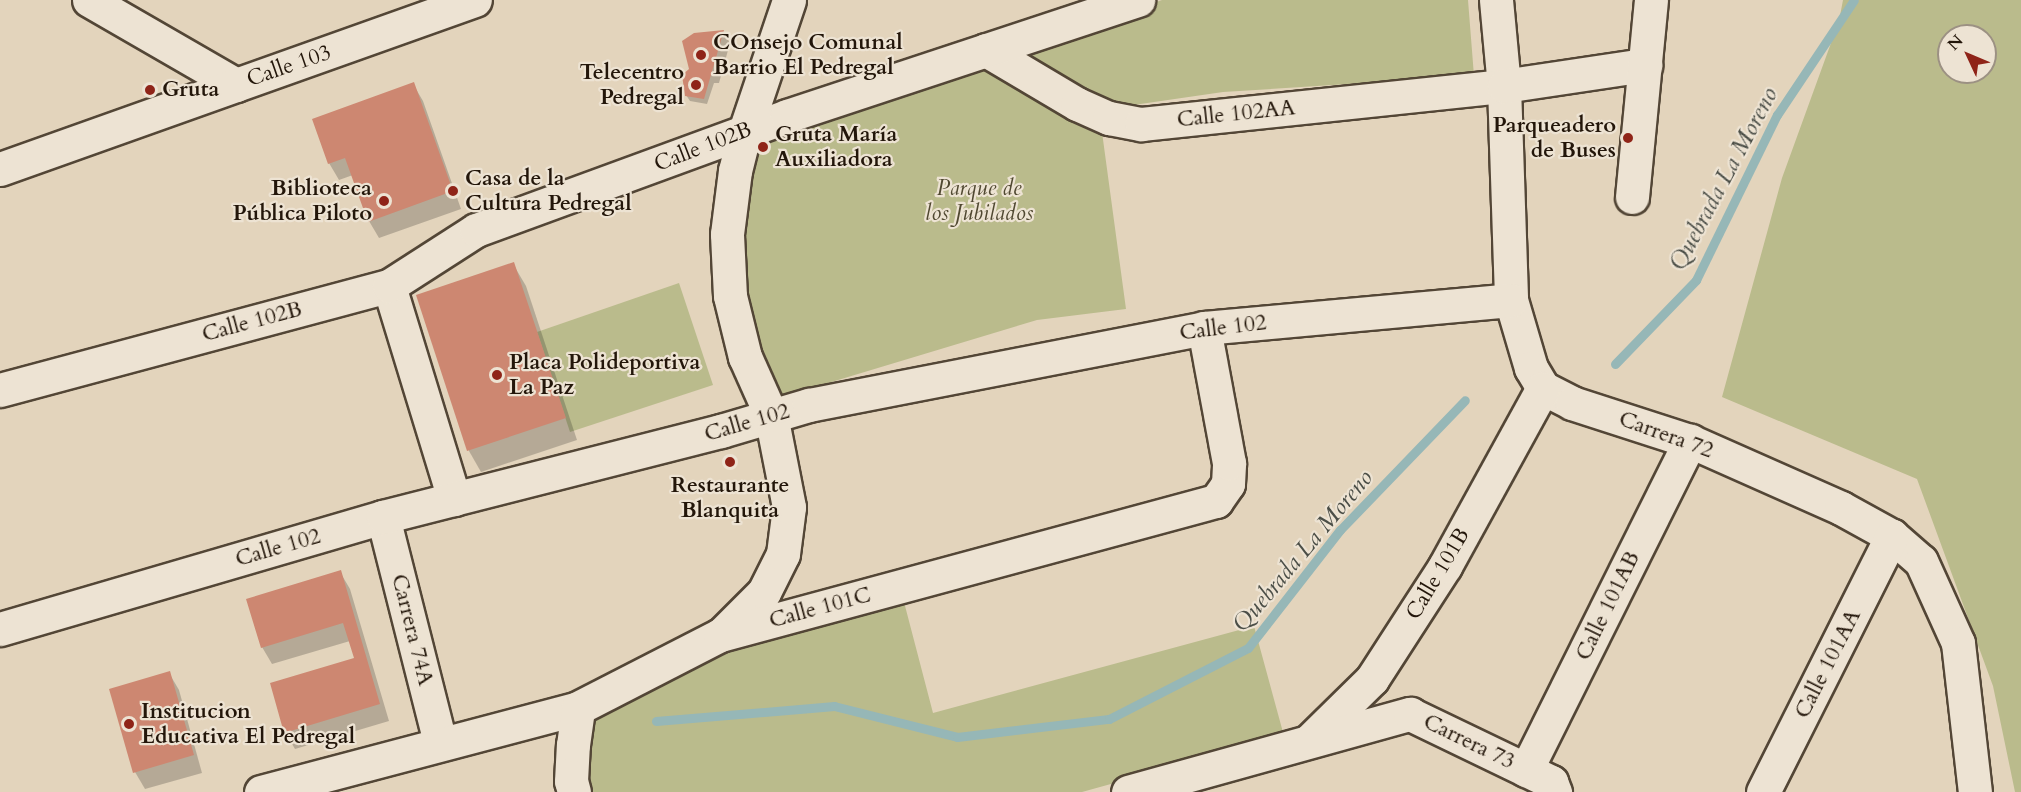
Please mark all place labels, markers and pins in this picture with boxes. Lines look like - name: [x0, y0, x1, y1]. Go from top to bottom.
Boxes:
- place label: COnsejo Comunal Barrio El Pedregal: [713, 29, 903, 80]
- marker: COnsejo Comunal Barrio El Pedregal: [694, 48, 708, 62]
- place label: Telecentro Pedregal: [580, 59, 684, 110]
- place label: Gruta: [162, 77, 220, 103]
- marker: Telecentro Pedregal: [689, 78, 703, 92]
- marker: Gruta: [143, 83, 157, 97]
- place label: Parqueadero de Buses: [1493, 112, 1616, 164]
- place label: Gruta María Auxiliadora: [775, 121, 897, 172]
- marker: Parqueadero de Buses: [1621, 131, 1635, 145]
- marker: Gruta María Auxiliadora: [756, 140, 770, 154]
- place label: Casa de la Cultura Pedregal: [465, 165, 632, 216]
- place label: Biblioteca Pública Piloto: [233, 175, 372, 226]
- marker: Casa de la Cultura Pedregal: [446, 184, 460, 198]
- marker: Biblioteca Pública Piloto: [377, 194, 391, 208]
- place label: Placa Polideportiva La Paz: [509, 349, 700, 400]
- marker: Placa Polideportiva La Paz: [490, 368, 504, 382]
- marker: Restaurante Blanquita: [723, 455, 737, 469]
- place label: Restaurante Blanquita: [671, 472, 789, 524]
- place label: Institucion Educativa El Pedregal: [141, 698, 355, 750]
- marker: Institucion Educativa El Pedregal: [122, 717, 136, 731]

